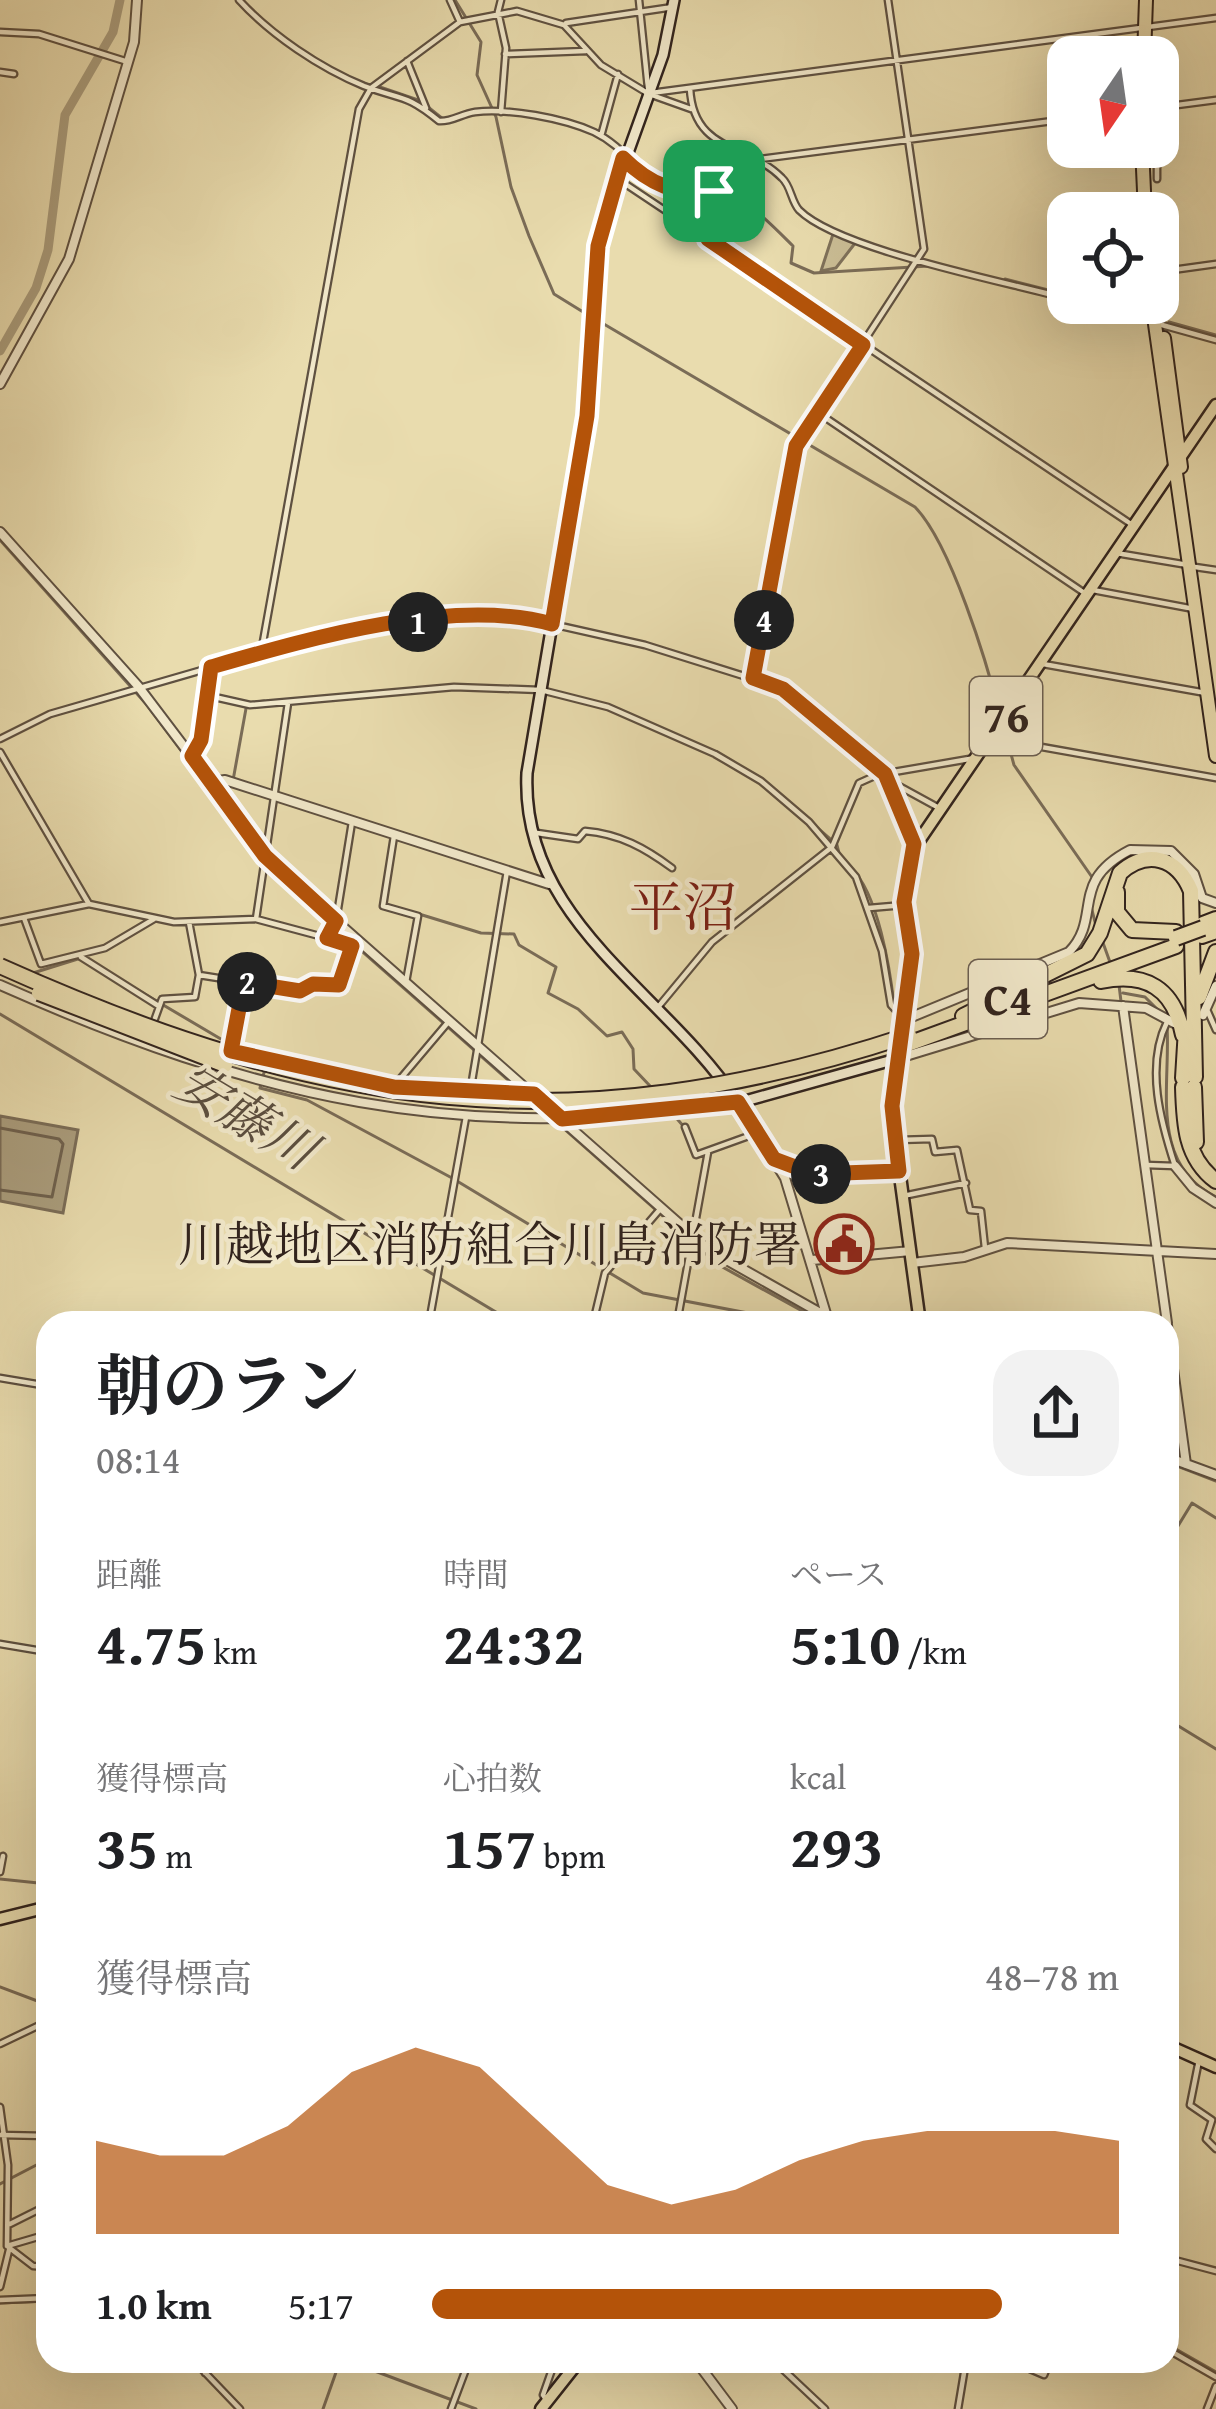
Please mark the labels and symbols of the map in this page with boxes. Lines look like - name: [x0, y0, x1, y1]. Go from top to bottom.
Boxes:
- north arrow: [1047, 36, 1179, 168]
- pin: [663, 140, 765, 242]
- pin: 4: [734, 590, 794, 650]
- pin: 1: [388, 592, 448, 652]
- road number: 76: [970, 677, 1042, 755]
- district label: 平沼: [629, 867, 737, 946]
- pin: 2: [217, 952, 277, 1012]
- road number: C4: [969, 960, 1047, 1038]
- water label: 安藤川: [161, 1044, 335, 1190]
- pin: 3: [791, 1144, 851, 1204]
- place label: 川越地区消防組合川島消防署: [178, 1208, 802, 1279]
- public building icon: 川越地区消防組合川島消防署: [813, 1213, 875, 1275]

